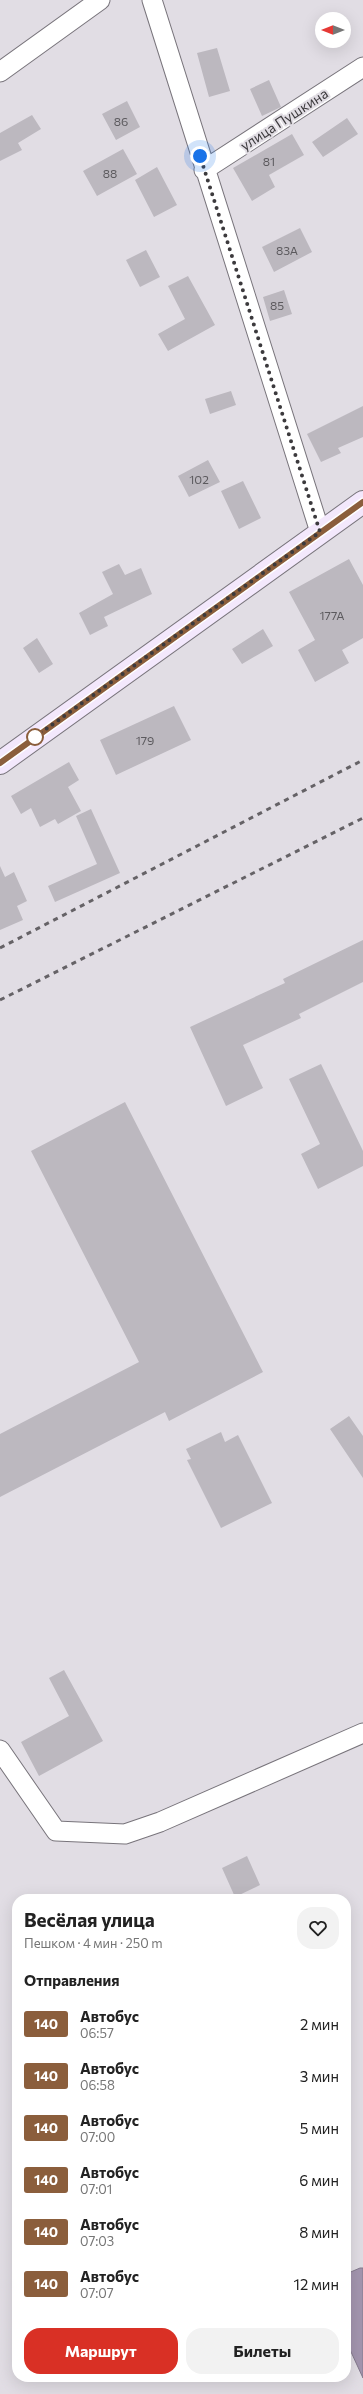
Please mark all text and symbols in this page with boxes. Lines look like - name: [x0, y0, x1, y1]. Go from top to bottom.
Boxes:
- north arrow: [315, 12, 351, 48]
- map controls: [315, 12, 351, 48]
- street label: улица Пушкина: [237, 84, 331, 154]
- house number: 86: [114, 114, 128, 128]
- your location: [190, 146, 210, 166]
- house number: 81: [263, 154, 275, 168]
- house number: 88: [103, 166, 117, 180]
- house number: 83А: [276, 243, 298, 257]
- house number: 85: [270, 298, 284, 312]
- house number: 102: [189, 472, 209, 486]
- house number: 177А: [319, 608, 345, 622]
- unlabelled marker: [26, 728, 44, 746]
- house number: 179: [136, 733, 154, 747]
- button: heart: [297, 1907, 339, 1949]
- text: Весёлая улица: [24, 1908, 155, 1931]
- text: Пешком · 4 мин · 250 m: [24, 1935, 163, 1951]
- text: Отправления: [24, 1971, 120, 1989]
- text: Автобус: [80, 2007, 139, 2025]
- text: 140: [34, 2015, 58, 2032]
- text: 2 мин: [300, 2015, 339, 2033]
- text: 06:57: [80, 2025, 114, 2041]
- text: Автобус: [80, 2059, 139, 2077]
- text: 140: [34, 2067, 58, 2084]
- text: 3 мин: [300, 2067, 339, 2085]
- text: 06:58: [80, 2077, 115, 2093]
- text: Автобус: [80, 2111, 139, 2129]
- text: 140: [34, 2119, 58, 2136]
- text: 5 мин: [300, 2119, 339, 2137]
- text: 07:00: [80, 2129, 115, 2145]
- text: Автобус: [80, 2163, 139, 2181]
- text: 140: [34, 2171, 58, 2188]
- text: 6 мин: [299, 2171, 339, 2189]
- text: 07:01: [80, 2181, 112, 2197]
- text: Автобус: [80, 2215, 139, 2233]
- text: 140: [34, 2223, 58, 2240]
- text: 8 мин: [299, 2223, 339, 2241]
- text: 07:03: [80, 2233, 114, 2249]
- text: Автобус: [80, 2267, 139, 2285]
- text: 140: [34, 2275, 58, 2292]
- text: 12 мин: [294, 2275, 339, 2293]
- text: 07:07: [80, 2285, 114, 2301]
- button: Маршрут: [24, 2328, 178, 2374]
- button: Билеты: [186, 2328, 339, 2374]

